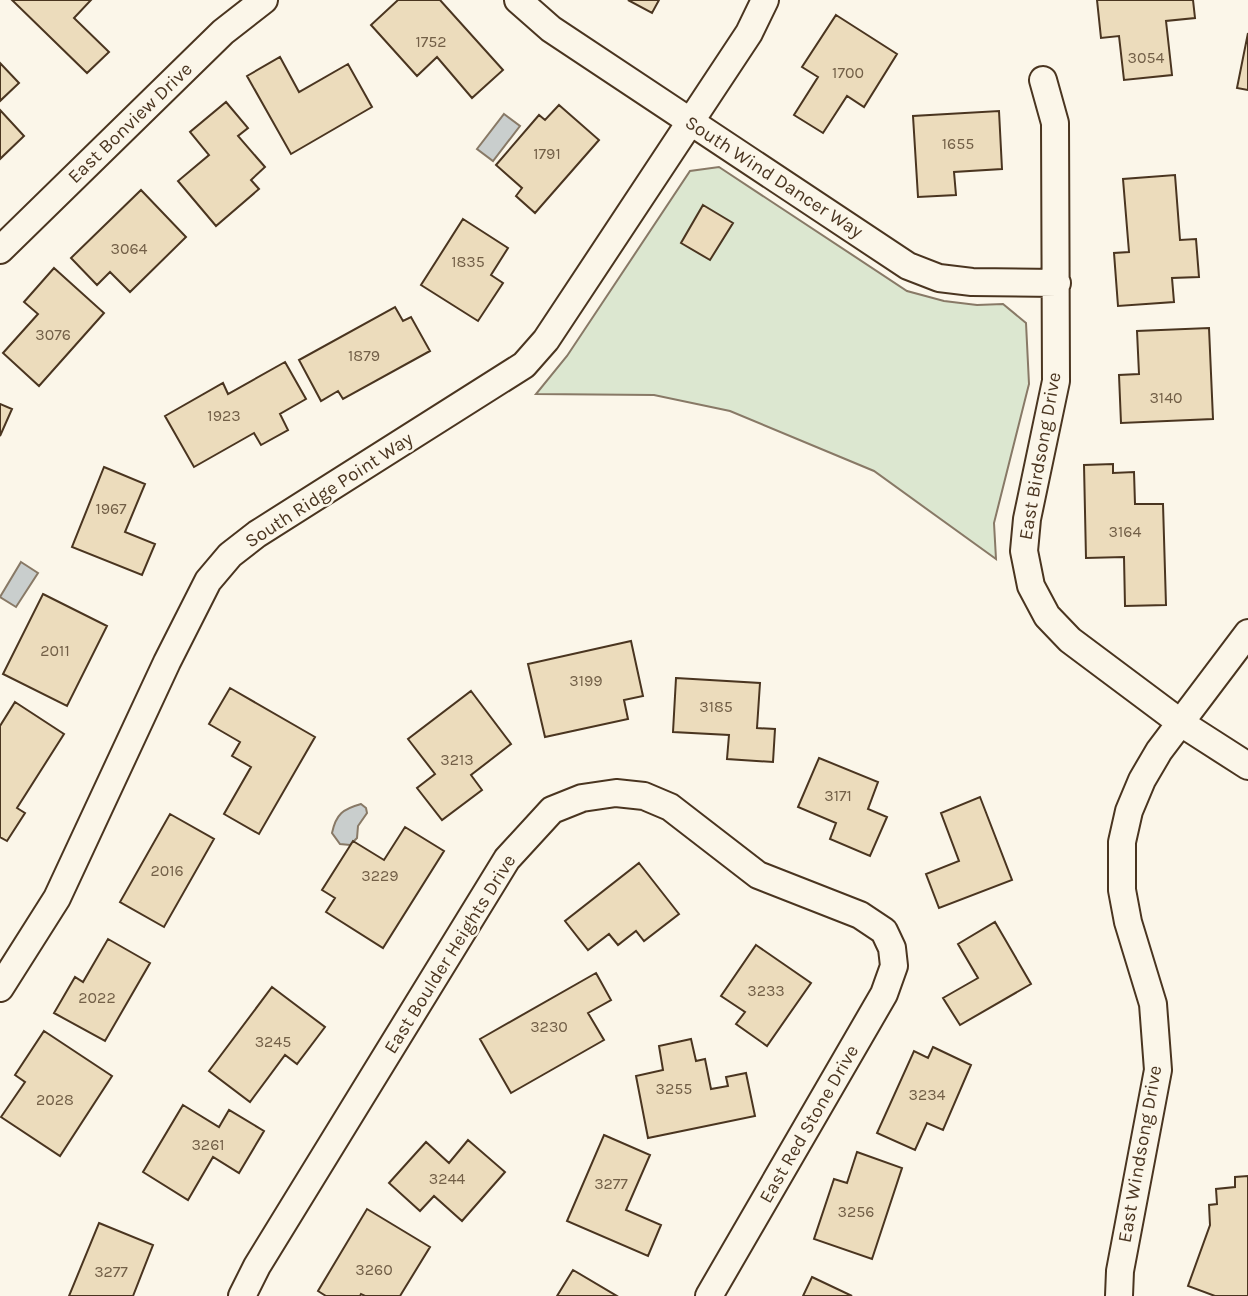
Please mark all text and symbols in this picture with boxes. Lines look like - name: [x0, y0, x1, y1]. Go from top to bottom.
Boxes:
- house number: 1752: [415, 32, 447, 51]
- house number: 3054: [1128, 48, 1165, 67]
- street label: East Bonview Drive: [63, 58, 197, 188]
- house number: 1700: [832, 63, 864, 82]
- street label: South Wind Dancer Way: [681, 111, 867, 243]
- house number: 1655: [942, 134, 974, 153]
- house number: 1791: [533, 144, 561, 163]
- house number: 3064: [110, 239, 148, 258]
- house number: 1835: [451, 252, 485, 271]
- house number: 3076: [35, 325, 71, 344]
- house number: 1879: [348, 346, 380, 365]
- street label: East Birdsong Drive: [1014, 370, 1066, 542]
- house number: 3140: [1149, 388, 1183, 407]
- house number: 1923: [207, 406, 241, 425]
- street label: South Ridge Point Way: [241, 427, 417, 552]
- house number: 1967: [95, 499, 127, 518]
- house number: 3164: [1109, 522, 1141, 541]
- house number: 2011: [40, 641, 70, 660]
- house number: 3199: [569, 671, 603, 690]
- house number: 3185: [699, 697, 733, 716]
- house number: 3213: [440, 750, 474, 769]
- house number: 3171: [824, 786, 852, 805]
- street label: East Boulder Heights Drive: [380, 850, 520, 1058]
- house number: 2016: [150, 861, 184, 880]
- house number: 3229: [361, 866, 399, 885]
- house number: 3233: [747, 981, 785, 1000]
- house number: 2022: [78, 988, 116, 1007]
- house number: 3230: [530, 1017, 568, 1036]
- house number: 3245: [255, 1032, 291, 1051]
- street label: East Red Stone Drive: [755, 1041, 863, 1207]
- street label: East Windsong Drive: [1114, 1064, 1166, 1244]
- house number: 3255: [656, 1079, 692, 1098]
- house number: 3234: [908, 1085, 946, 1104]
- house number: 2028: [36, 1090, 74, 1109]
- house number: 3261: [191, 1135, 225, 1154]
- house number: 3244: [429, 1169, 465, 1188]
- house number: 3277: [594, 1174, 628, 1193]
- house number: 3256: [838, 1202, 874, 1221]
- house number: 3260: [355, 1260, 393, 1279]
- house number: 3277: [94, 1262, 128, 1281]

